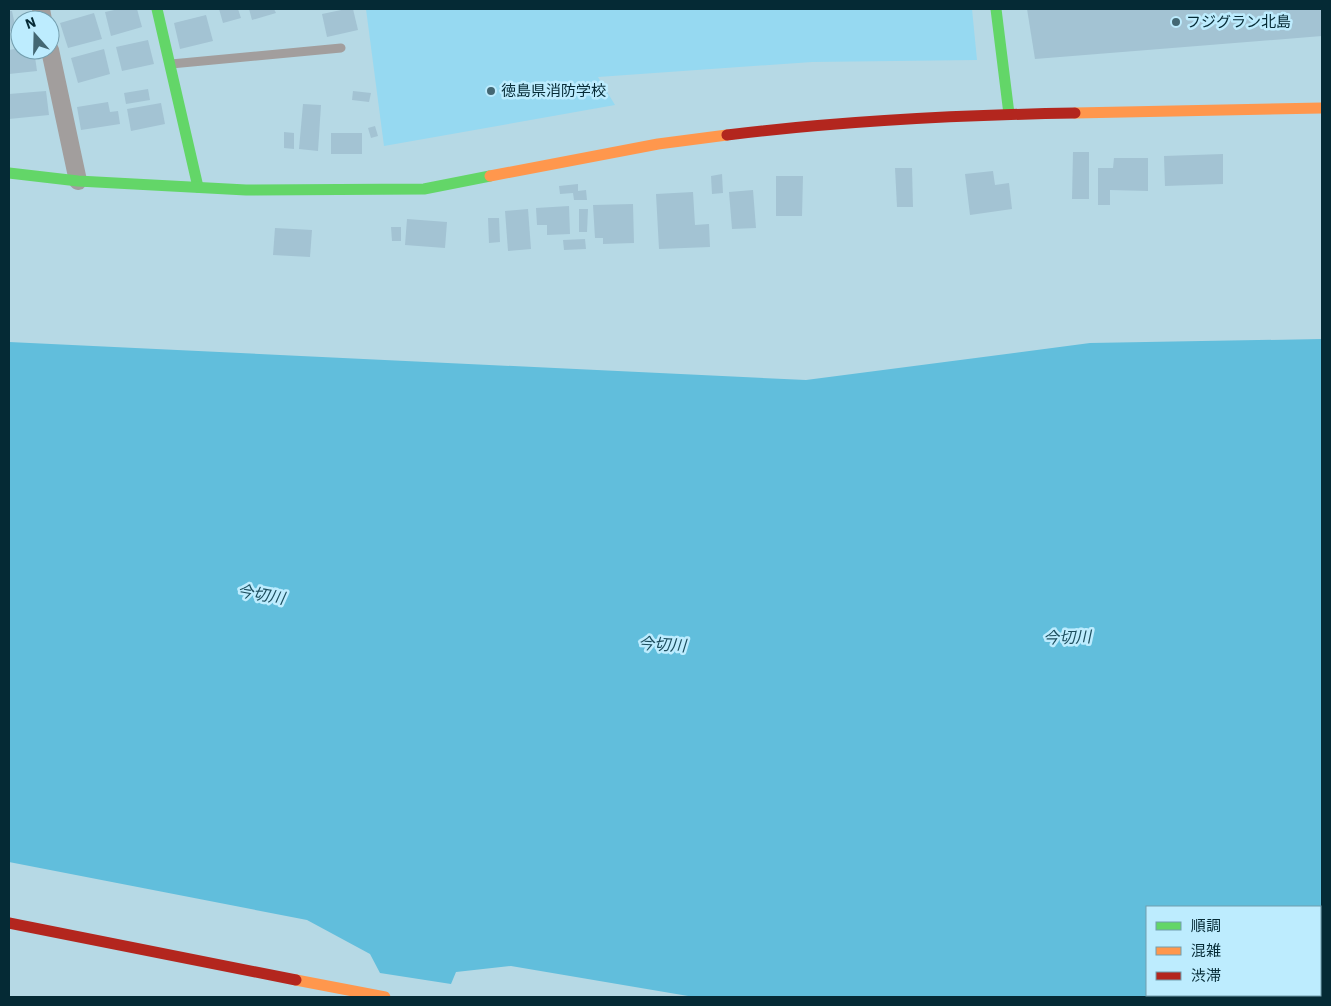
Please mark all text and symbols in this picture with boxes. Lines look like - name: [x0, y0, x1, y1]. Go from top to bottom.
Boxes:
- north arrow: [10, 10, 60, 60]
- place label: フジグラン北島: [1186, 12, 1291, 31]
- text: N: [23, 13, 38, 33]
- marker: フジグラン北島: [1170, 16, 1182, 28]
- place label: 徳島県消防学校: [501, 81, 606, 100]
- marker: 徳島県消防学校: [485, 85, 497, 97]
- water label: 今切川: [236, 580, 288, 608]
- water label: 今切川: [1043, 626, 1093, 648]
- water label: 今切川: [638, 633, 688, 655]
- legend: [1146, 906, 1321, 996]
- text: 順調: [1191, 916, 1221, 935]
- text: 混雑: [1191, 941, 1221, 960]
- text: 渋滞: [1191, 966, 1221, 985]

